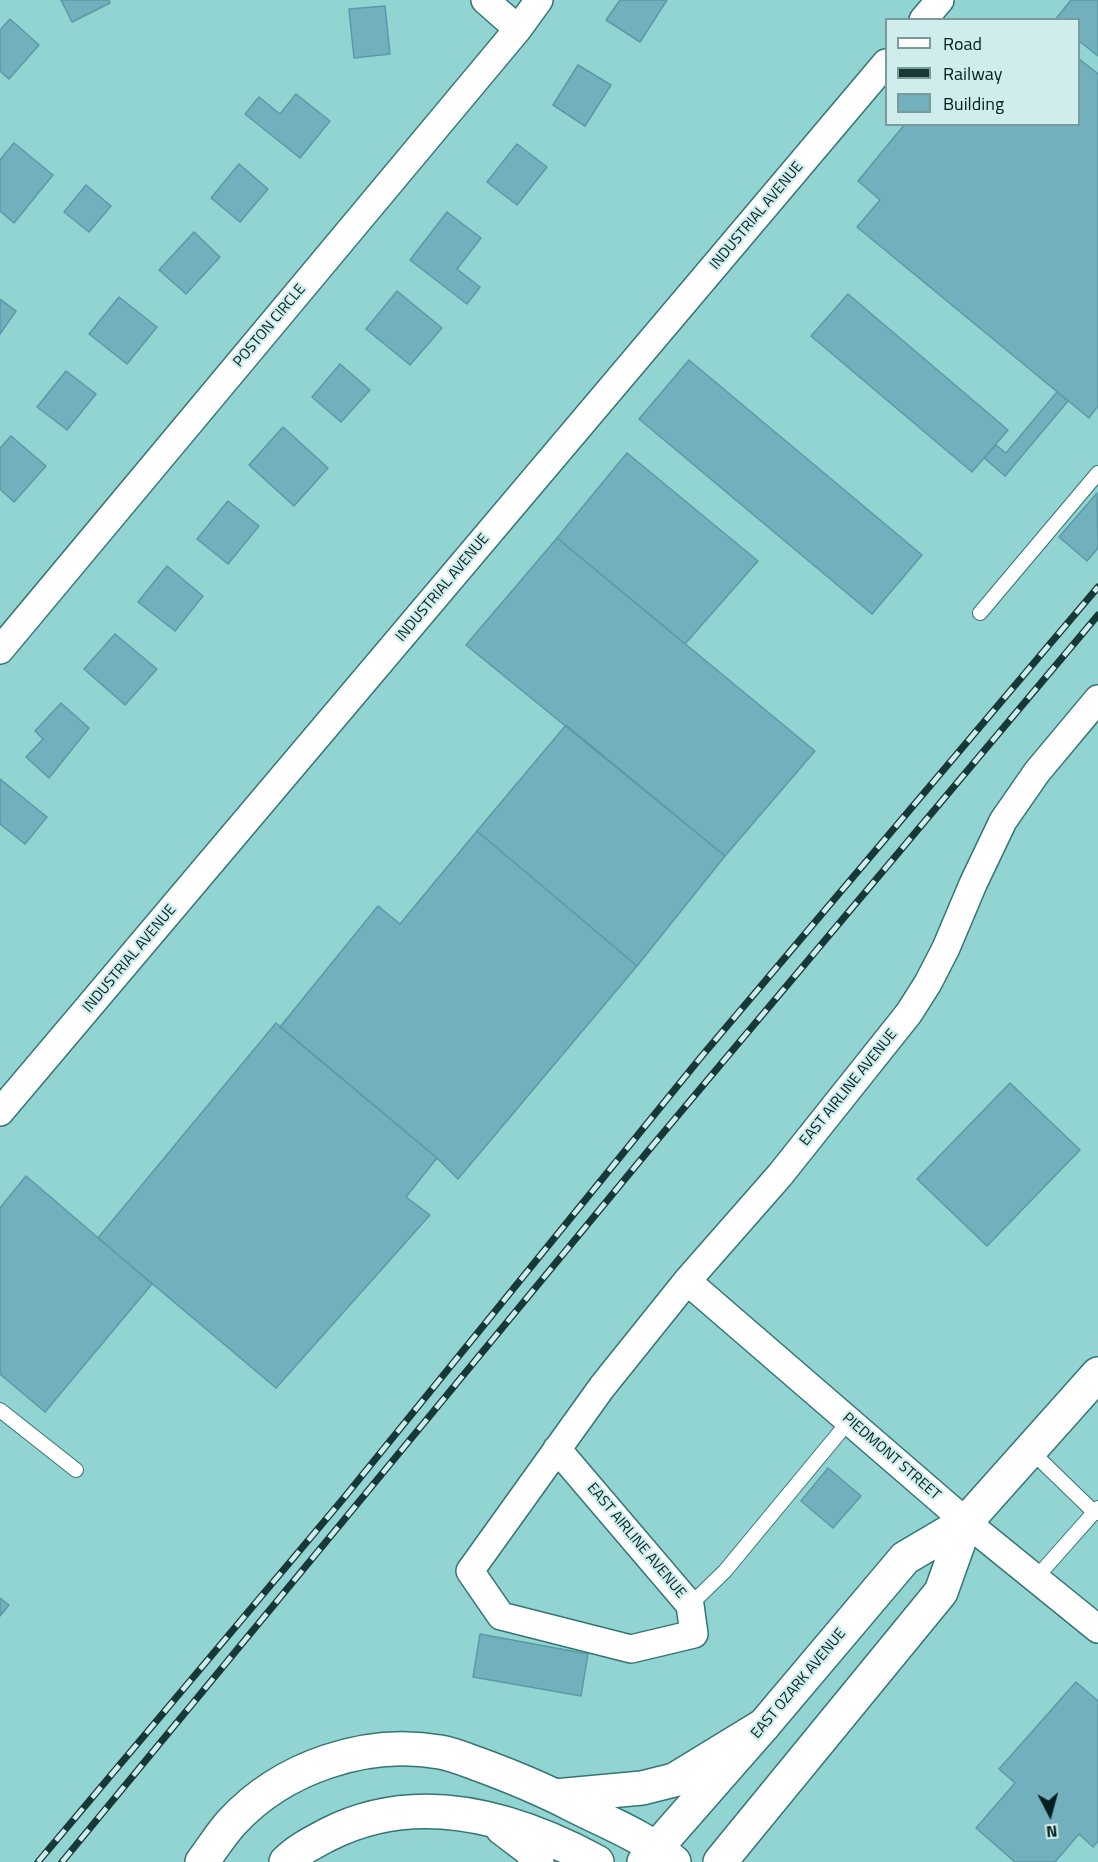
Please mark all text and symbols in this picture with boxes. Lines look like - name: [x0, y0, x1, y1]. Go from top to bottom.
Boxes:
- legend: [885, 18, 1080, 126]
- text: Road: [943, 30, 982, 57]
- text: Railway: [943, 60, 1002, 87]
- text: Building: [943, 90, 1004, 117]
- street label: INDUSTRIAL AVENUE: [707, 158, 807, 274]
- street label: POSTON CIRCLE: [230, 281, 310, 371]
- street label: INDUSTRIAL AVENUE: [393, 530, 493, 646]
- street label: INDUSTRIAL AVENUE: [80, 901, 180, 1017]
- street label: EAST AIRLINE AVENUE: [797, 1026, 901, 1150]
- street label: PIEDMONT STREET: [838, 1409, 944, 1505]
- street label: EAST AIRLINE AVENUE: [583, 1480, 689, 1602]
- street label: EAST OZARK AVENUE: [748, 1625, 850, 1743]
- north arrow: [1020, 1784, 1080, 1844]
- text: N: [1045, 1819, 1059, 1844]

